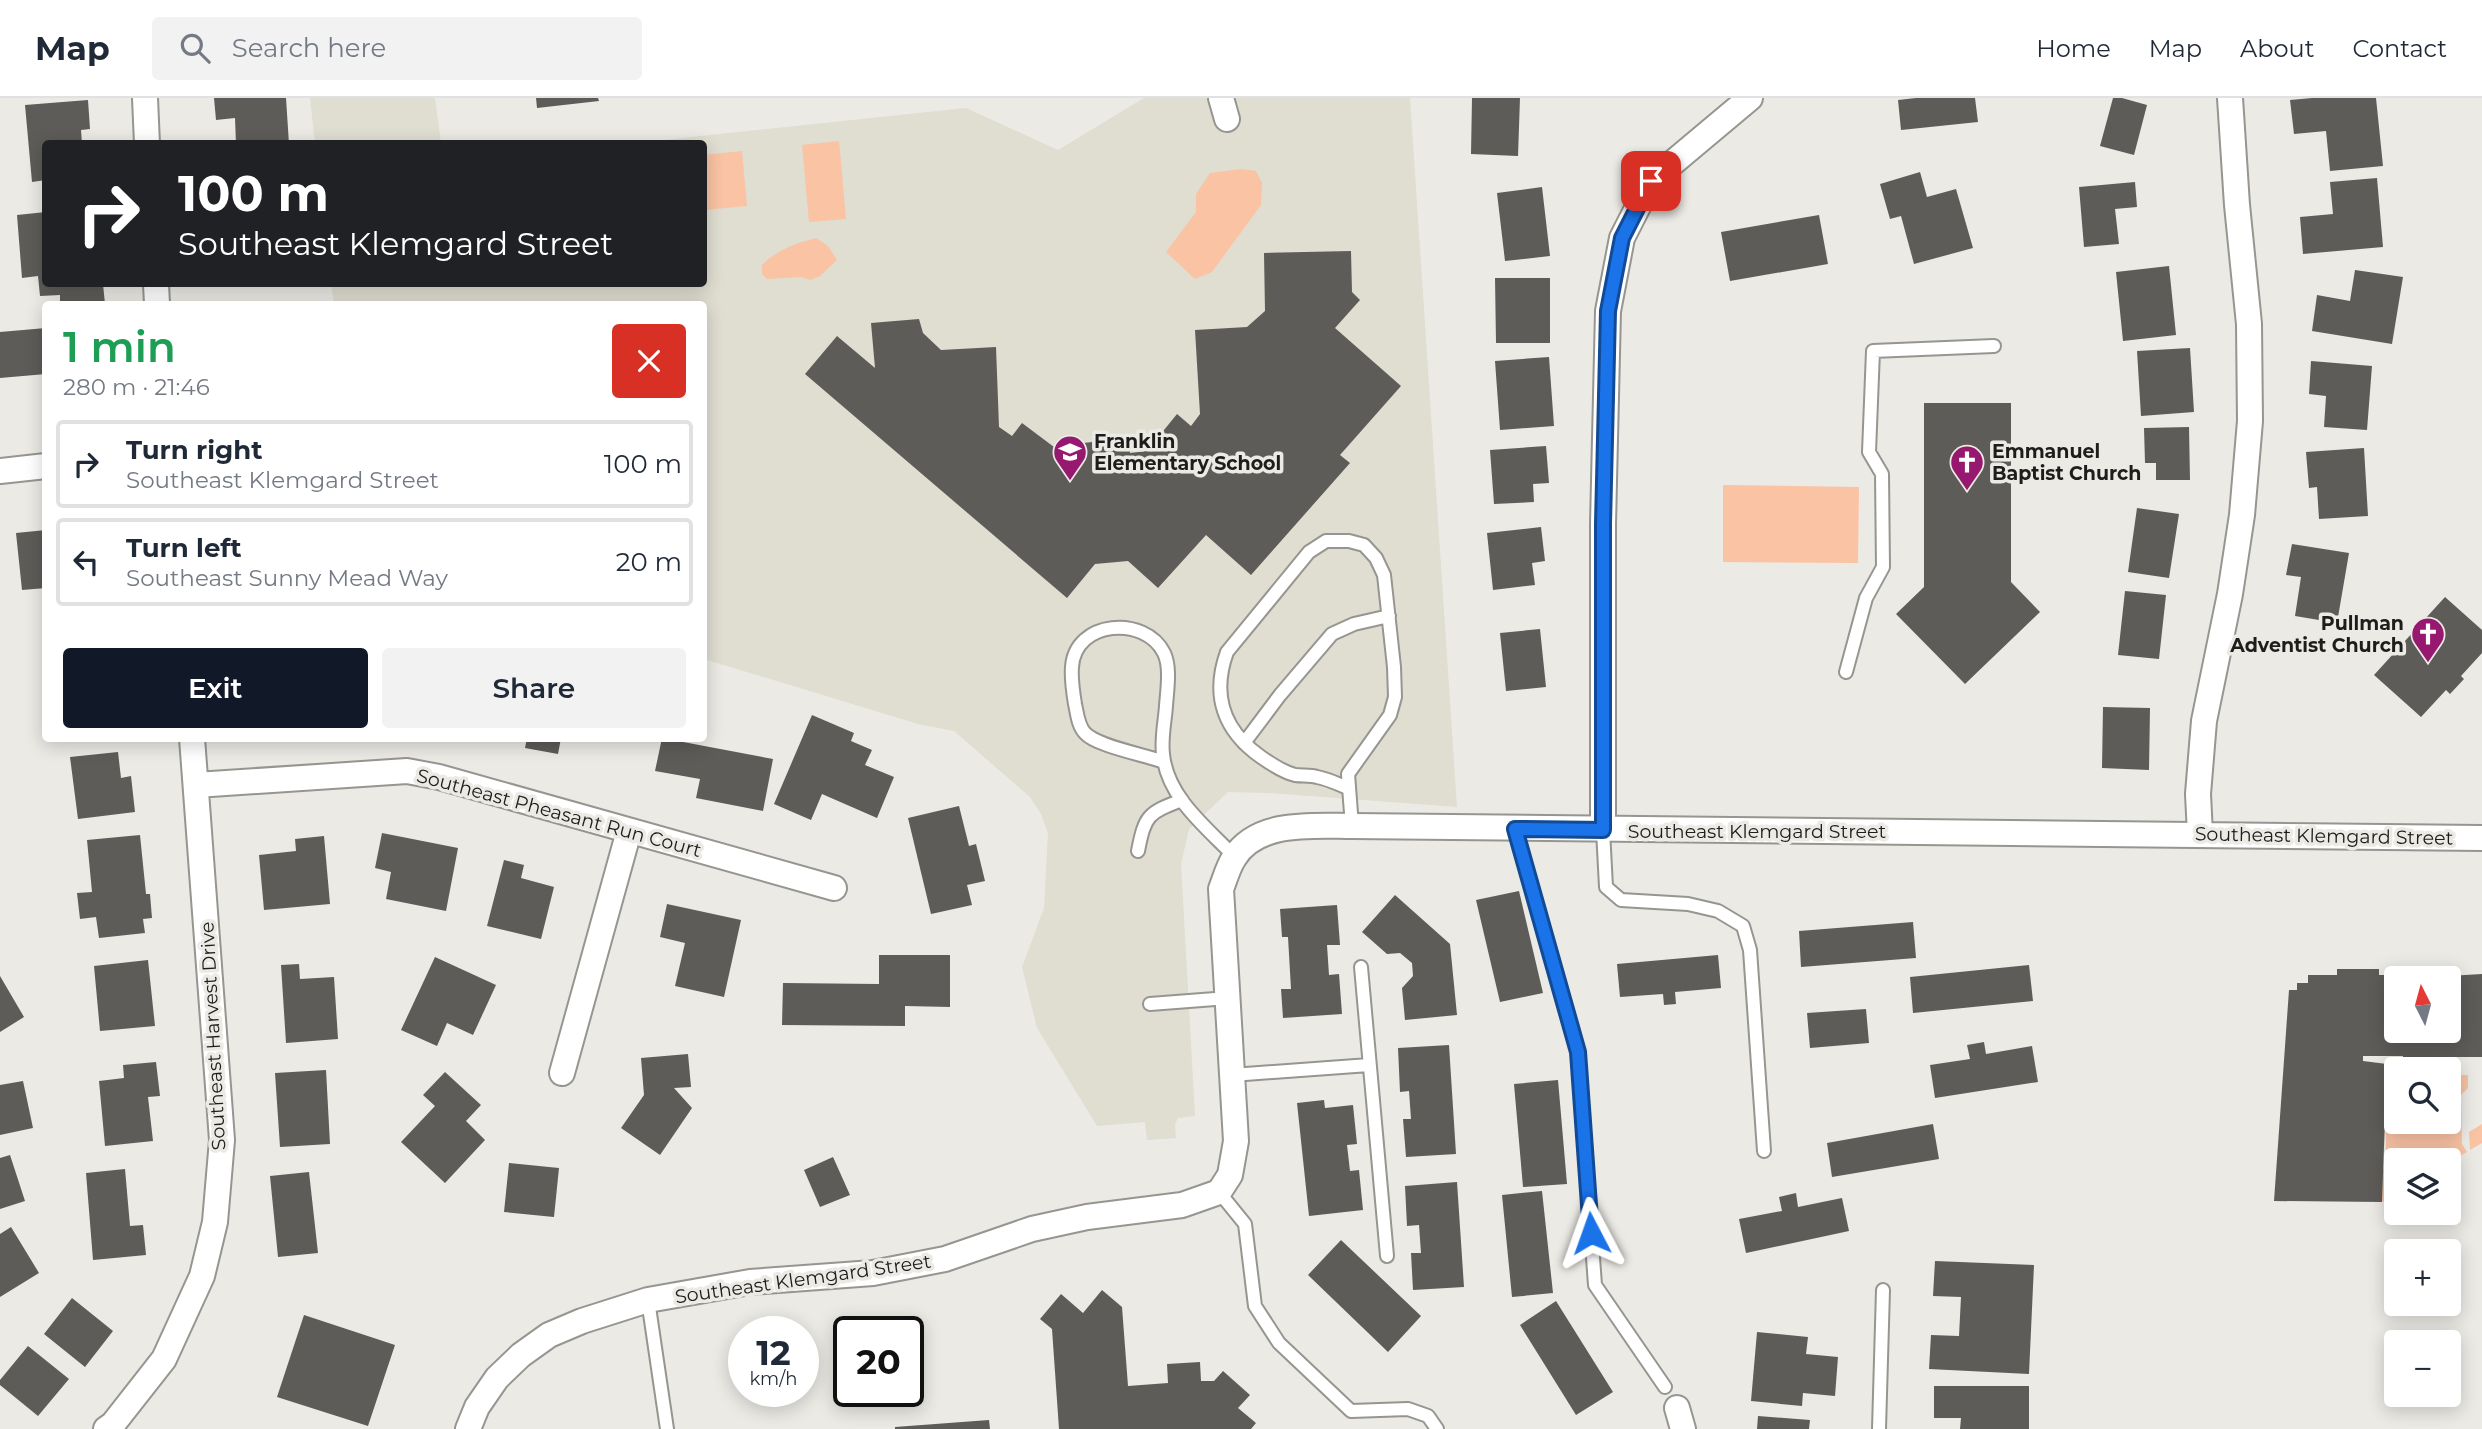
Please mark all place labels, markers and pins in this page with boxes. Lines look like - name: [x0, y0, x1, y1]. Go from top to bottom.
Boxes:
- pin: [1621, 151, 1681, 211]
- place label: Franklin Elementary School: [1094, 430, 1281, 475]
- school or university icon: Franklin Elementary School: [1051, 433, 1089, 482]
- place label: Emmanuel Baptist Church: [1992, 440, 2141, 485]
- church icon: Emmanuel Baptist Church: [1948, 443, 1986, 492]
- place label: Pullman Adventist Church: [2229, 612, 2404, 657]
- church icon: Pullman Adventist Church: [2409, 615, 2447, 664]

